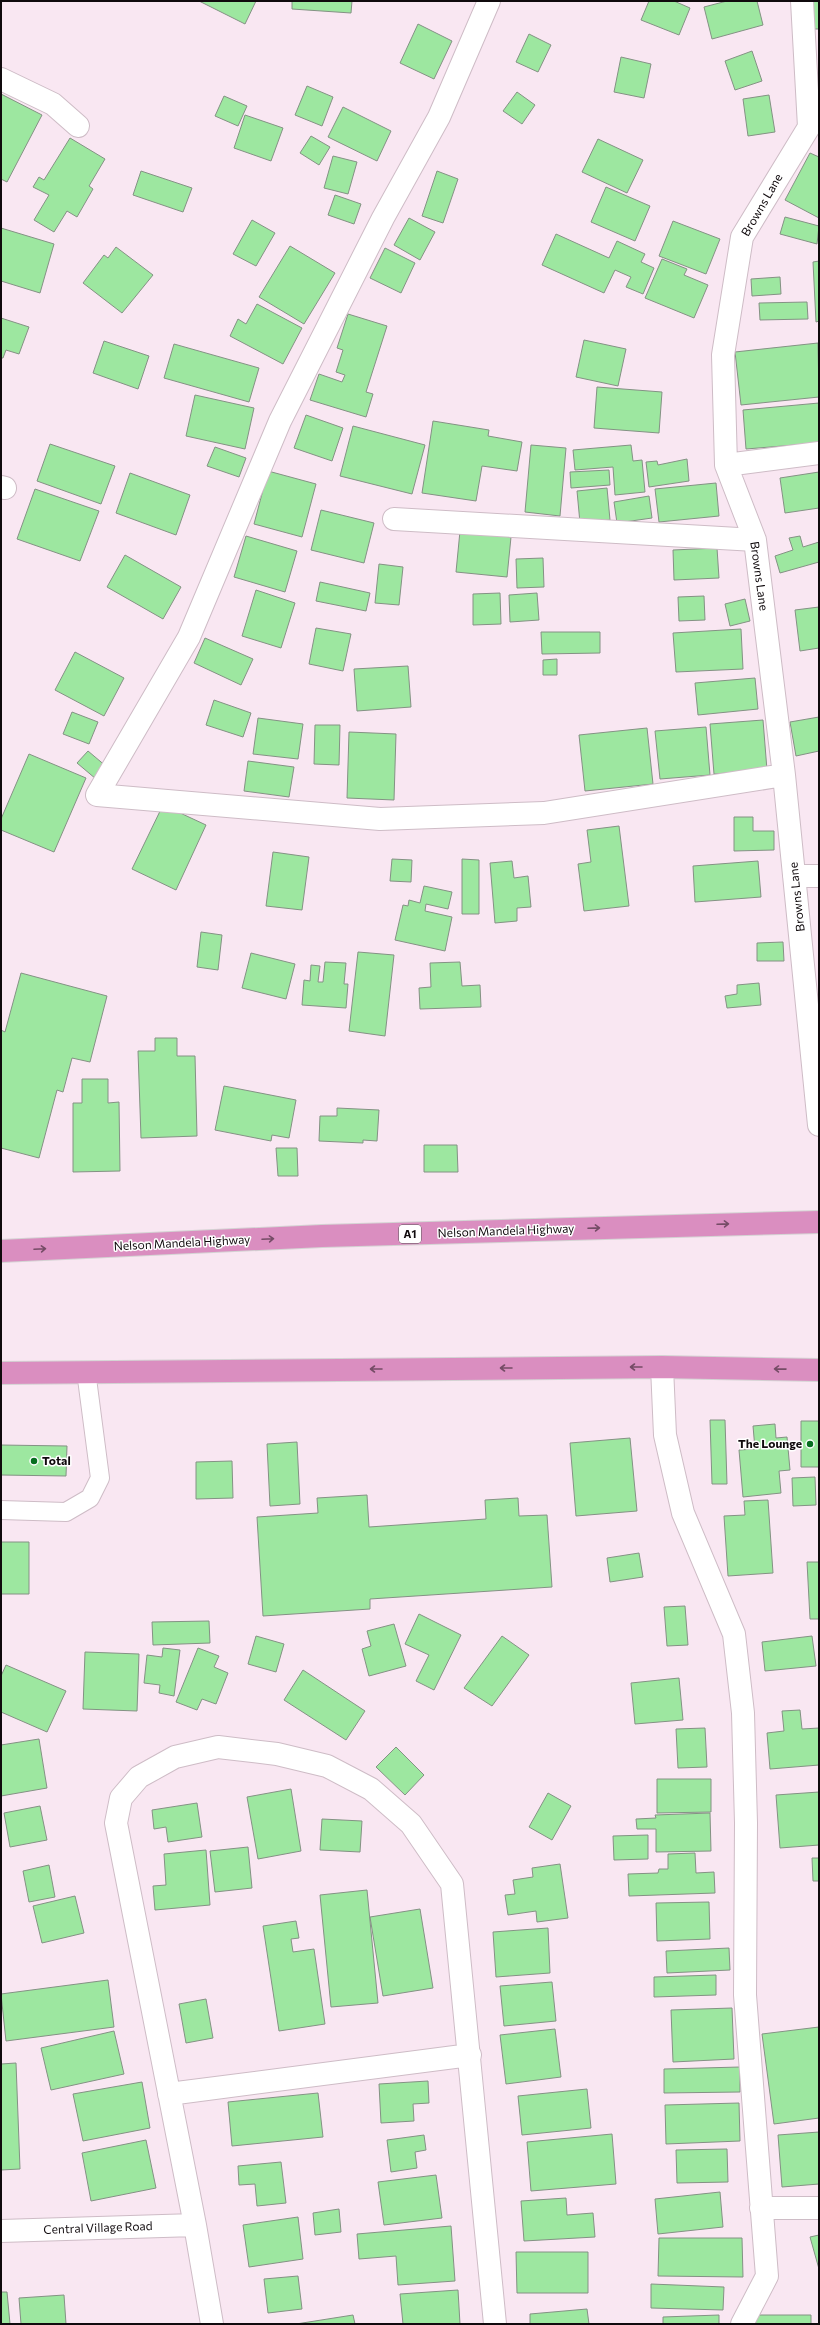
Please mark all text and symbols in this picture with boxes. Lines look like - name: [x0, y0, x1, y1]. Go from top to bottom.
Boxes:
- street label: Browns Lane: [738, 171, 785, 238]
- street label: Browns Lane: [748, 540, 772, 611]
- street label: Browns Lane: [785, 862, 807, 933]
- street label: Nelson Mandela Highway: [437, 1221, 575, 1239]
- one-way arrow: [716, 1221, 729, 1228]
- road number: A1: [399, 1225, 421, 1243]
- one-way arrow: [587, 1225, 600, 1232]
- street label: Nelson Mandela Highway: [113, 1231, 251, 1253]
- one-way arrow: [261, 1235, 274, 1242]
- one-way arrow: [33, 1246, 46, 1253]
- one-way arrow: [630, 1363, 643, 1371]
- one-way arrow: [500, 1364, 513, 1372]
- one-way arrow: [370, 1365, 383, 1373]
- one-way arrow: [774, 1365, 787, 1373]
- place label: The Lounge: [738, 1436, 802, 1450]
- marker: The Lounge: [805, 1439, 815, 1449]
- place label: Total: [42, 1453, 71, 1467]
- marker: Total: [29, 1456, 39, 1466]
- street label: Central Village Road: [43, 2218, 153, 2236]

